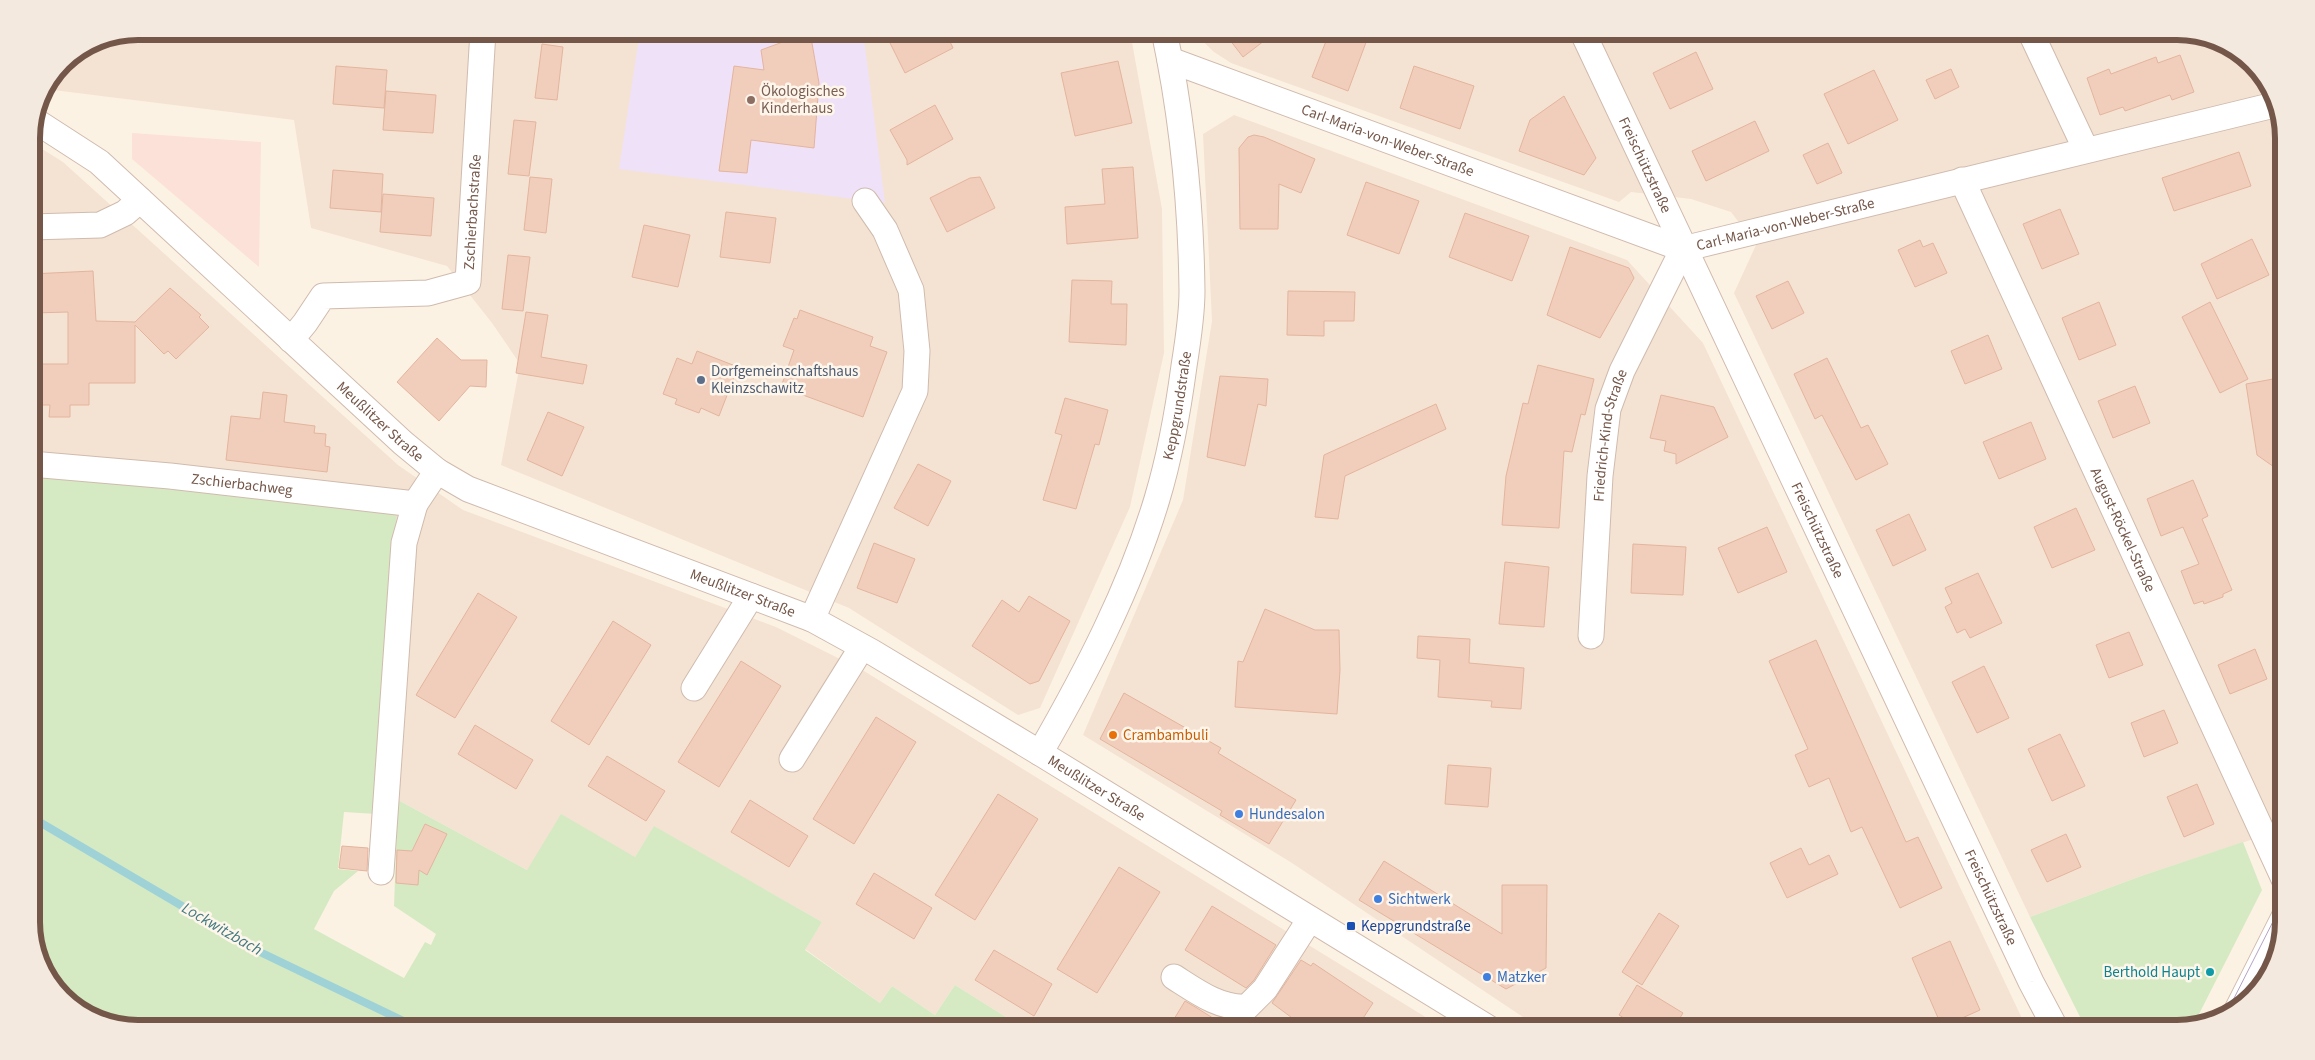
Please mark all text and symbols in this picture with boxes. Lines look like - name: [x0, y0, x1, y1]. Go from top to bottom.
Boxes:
- place label: Ökologisches Kinderhaus: [761, 81, 844, 119]
- marker: Ökologisches Kinderhaus: [745, 94, 757, 106]
- street label: Carl-Maria-von-Weber-Straße: [1298, 99, 1477, 182]
- street label: Freischützstraße: [1614, 113, 1677, 216]
- street label: Zschierbachstraße: [458, 154, 486, 271]
- street label: Carl-Maria-von-Weber-Straße: [1694, 192, 1877, 256]
- street label: Keppgrundstraße: [1157, 350, 1197, 462]
- place label: Dorfgemeinschaftshaus Kleinzschawitz: [711, 361, 858, 399]
- street label: Friedrich-Kind-Straße: [1588, 366, 1632, 502]
- marker: Dorfgemeinschaftshaus Kleinzschawitz: [695, 374, 707, 386]
- street label: Meußlitzer Straße: [332, 376, 428, 466]
- street label: August-Röckel-Straße: [2085, 464, 2161, 595]
- street label: Zschierbachweg: [190, 468, 294, 501]
- street label: Freischützstraße: [1786, 479, 1849, 582]
- street label: Meußlitzer Straße: [687, 563, 798, 622]
- place label: Crambambuli: [1123, 725, 1208, 746]
- marker: Crambambuli: [1107, 729, 1119, 741]
- street label: Meußlitzer Straße: [1044, 750, 1149, 826]
- place label: Hundesalon: [1249, 804, 1325, 825]
- marker: Hundesalon: [1233, 808, 1245, 820]
- street label: Freischützstraße: [1959, 846, 2023, 949]
- place label: Sichtwerk: [1388, 889, 1451, 910]
- marker: Sichtwerk: [1372, 893, 1384, 905]
- water label: Lockwitzbach: [178, 897, 266, 961]
- place label: Keppgrundstraße: [1361, 916, 1471, 937]
- marker: Keppgrundstraße: [1345, 920, 1357, 932]
- place label: Berthold Haupt: [2103, 962, 2200, 983]
- marker: Berthold Haupt: [2204, 966, 2216, 978]
- place label: Matzker: [1497, 967, 1547, 988]
- marker: Matzker: [1481, 971, 1493, 983]

